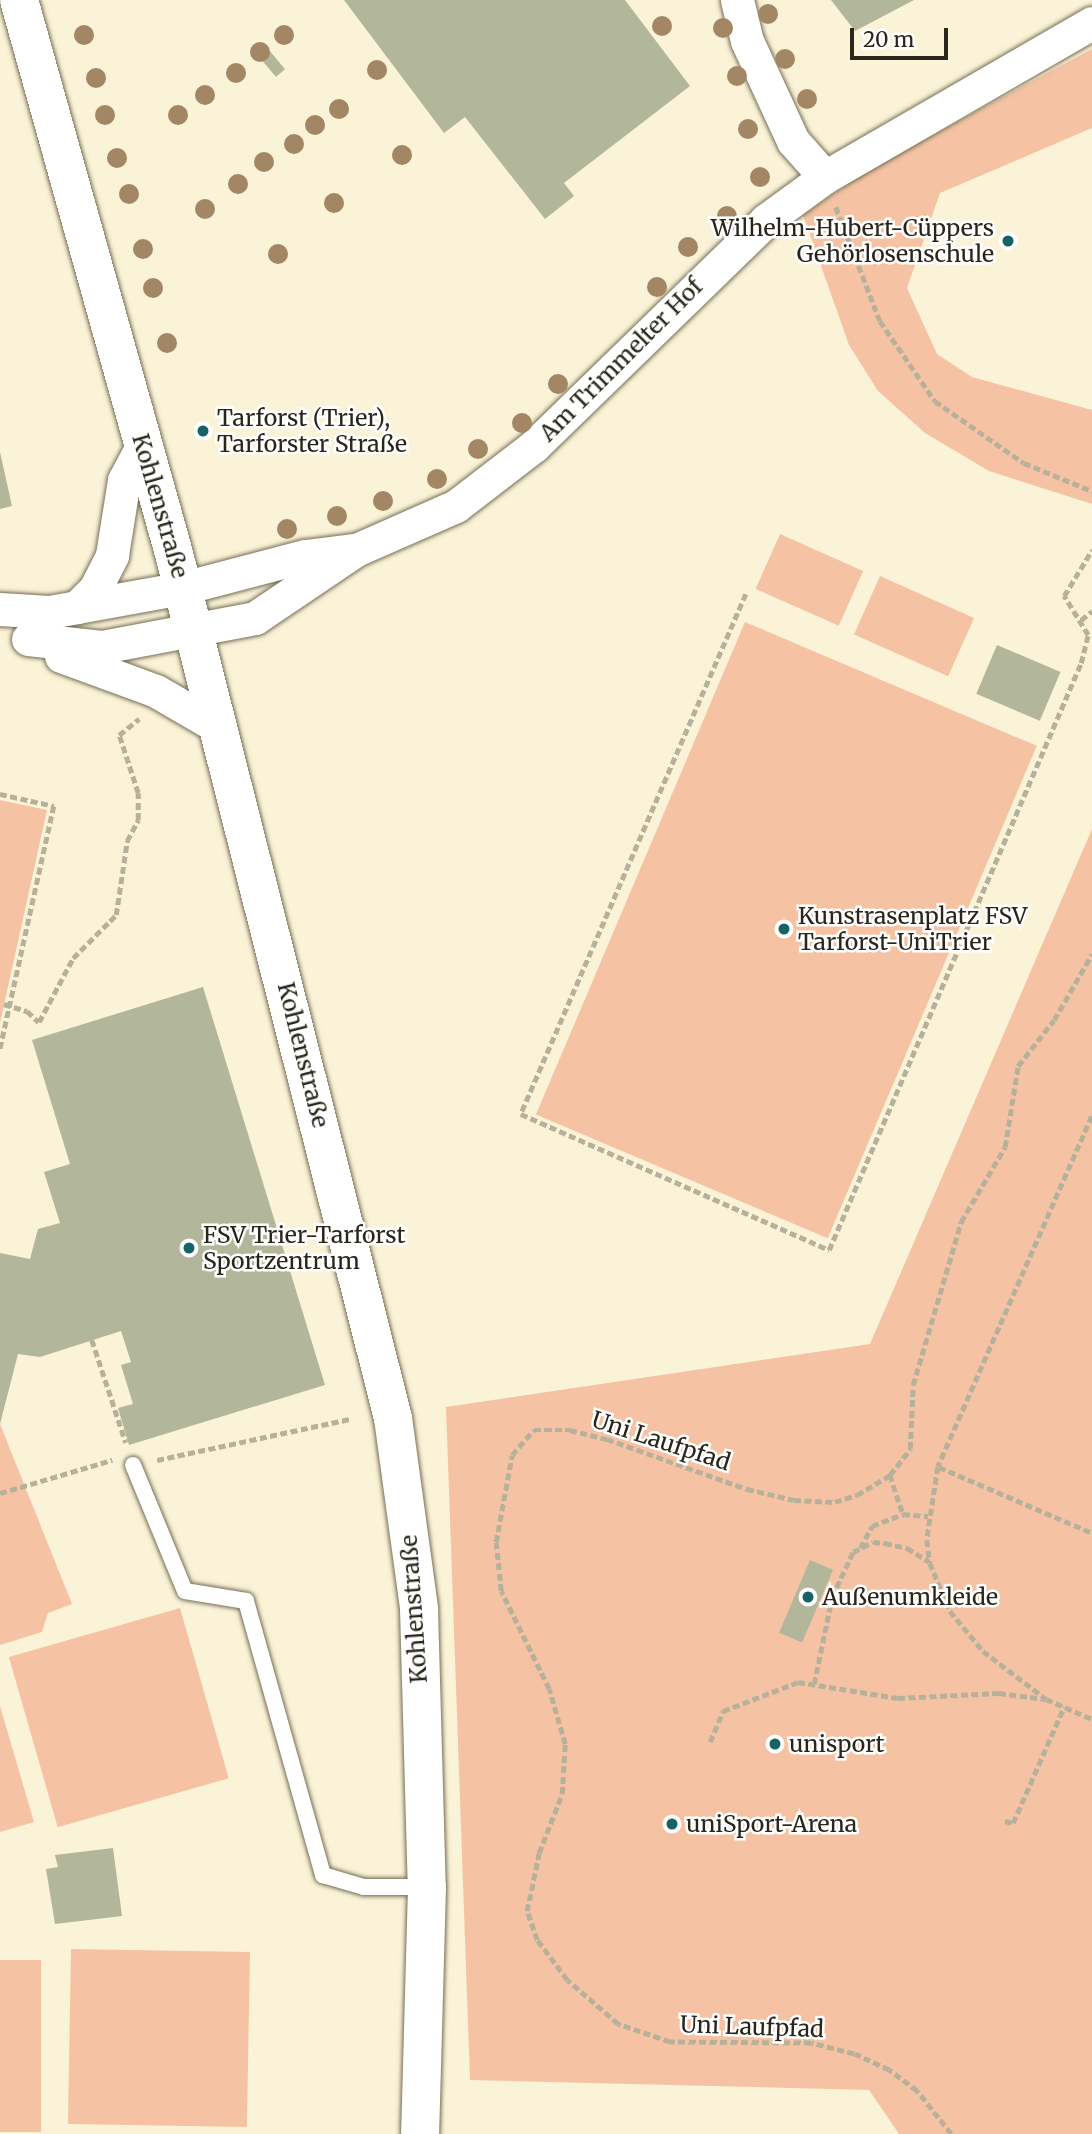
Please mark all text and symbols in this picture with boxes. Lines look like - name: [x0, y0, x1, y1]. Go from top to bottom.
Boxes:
- scale bar: [854, 14, 952, 58]
- text: 20 m: [863, 26, 914, 53]
- place label: Wilhelm-Hubert-Cüppers Gehörlosenschule: [711, 214, 994, 268]
- marker: Wilhelm-Hubert-Cüppers Gehörlosenschule: [1000, 233, 1016, 249]
- street label: Am Trimmelter Hof: [534, 273, 708, 447]
- place label: Tarforst (Trier), Tarforster Straße: [217, 404, 407, 458]
- marker: Tarforst (Trier), Tarforster Straße: [195, 423, 211, 439]
- street label: Kohlenstraße: [126, 431, 194, 581]
- place label: Kunstrasenplatz FSV Tarforst-UniTrier: [798, 902, 1027, 956]
- marker: Kunstrasenplatz FSV Tarforst-UniTrier: [776, 921, 792, 937]
- street label: Kohlenstraße: [272, 979, 334, 1131]
- place label: FSV Trier-Tarforst Sportzentrum: [203, 1221, 406, 1275]
- marker: FSV Trier-Tarforst Sportzentrum: [181, 1240, 197, 1256]
- street label: Uni Laufpfad: [588, 1406, 734, 1476]
- street label: Kohlenstraße: [395, 1534, 433, 1684]
- place label: Außenumkleide: [822, 1583, 998, 1611]
- marker: Außenumkleide: [800, 1589, 816, 1605]
- place label: unisport: [789, 1730, 885, 1758]
- marker: unisport: [767, 1736, 783, 1752]
- place label: uniSport-Arena: [686, 1810, 857, 1838]
- marker: uniSport-Arena: [664, 1816, 680, 1832]
- street label: Uni Laufpfad: [680, 2011, 824, 2043]

